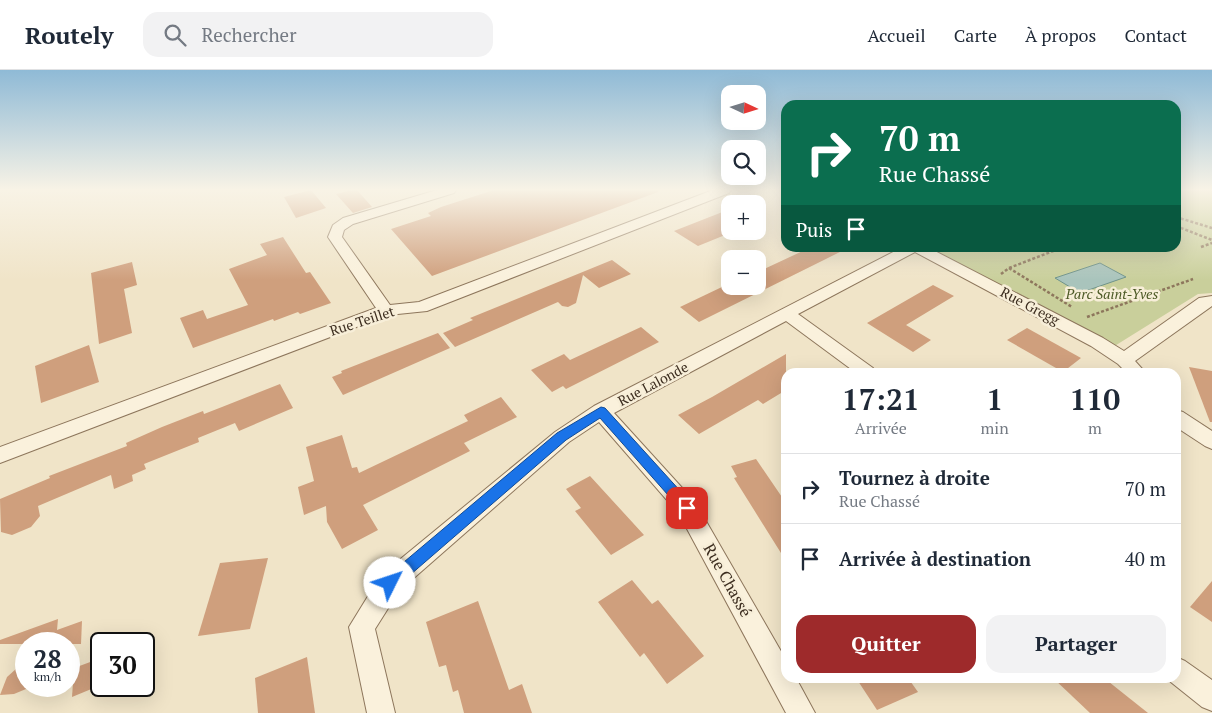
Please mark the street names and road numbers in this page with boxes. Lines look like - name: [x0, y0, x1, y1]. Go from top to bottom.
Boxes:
- street label: Rue Gregg: [997, 282, 1064, 329]
- street label: Rue Teillet: [327, 301, 397, 340]
- street label: Rue Lalonde: [614, 357, 691, 410]
- street label: Rue Chassé: [699, 539, 757, 621]

